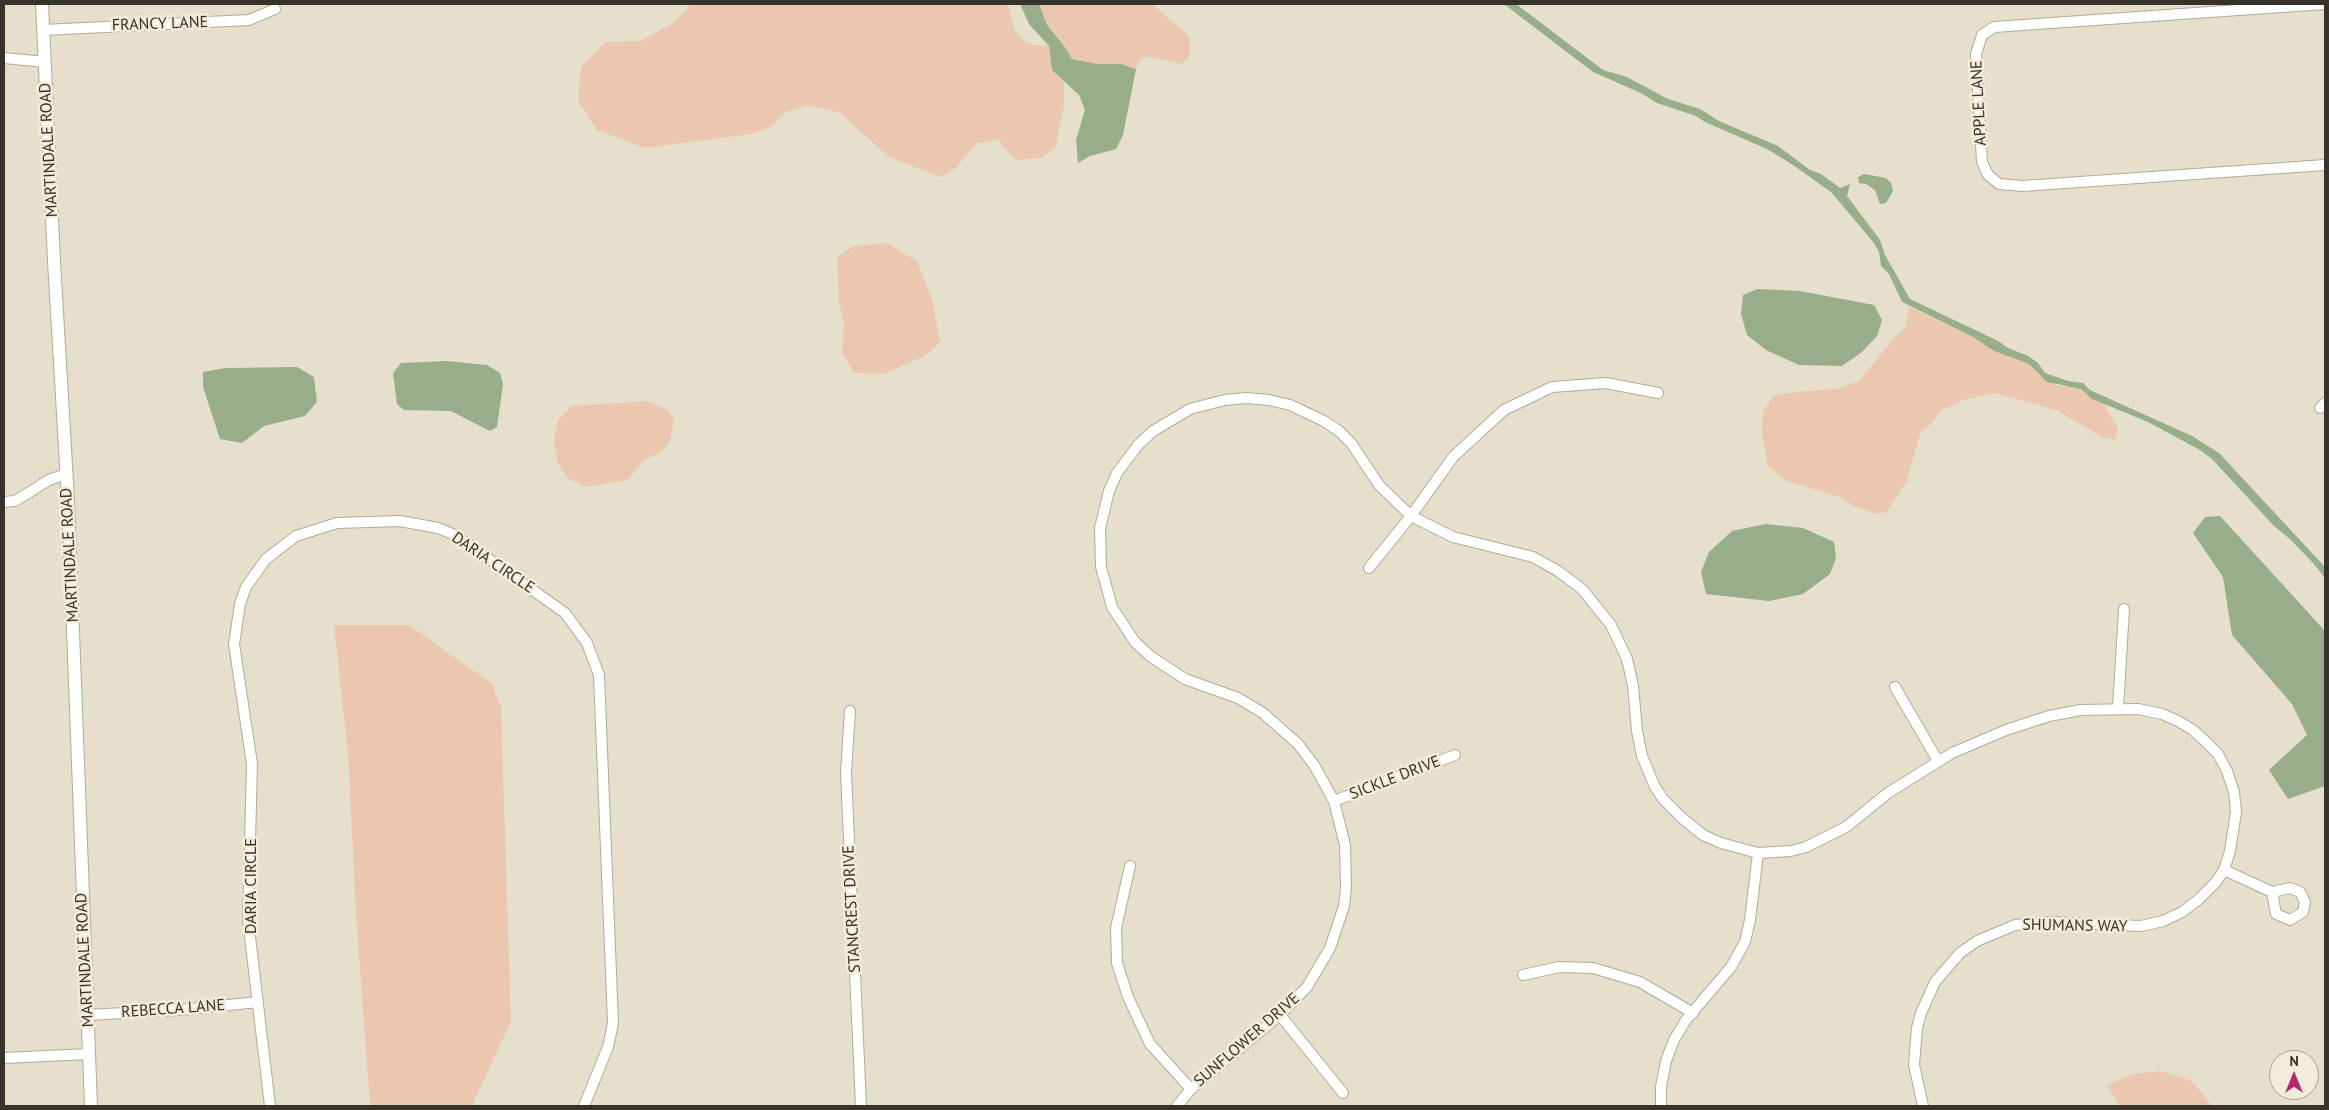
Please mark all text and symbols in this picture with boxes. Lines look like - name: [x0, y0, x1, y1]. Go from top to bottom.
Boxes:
- street label: FRANCY LANE: [112, 13, 208, 35]
- street label: APPLE LANE: [1967, 60, 1991, 146]
- street label: MARTINDALE ROAD: [36, 82, 62, 218]
- street label: MARTINDALE ROAD: [57, 487, 83, 623]
- street label: DARIA CIRCLE: [448, 528, 538, 598]
- street label: SICKLE DRIVE: [1347, 752, 1443, 804]
- street label: DARIA CIRCLE: [241, 838, 261, 934]
- street label: STANCREST DRIVE: [839, 845, 865, 973]
- street label: MARTINDALE ROAD: [72, 892, 98, 1028]
- street label: SHUMANS WAY: [2022, 915, 2128, 937]
- street label: SUNFLOWER DRIVE: [1190, 989, 1304, 1091]
- street label: REBECCA LANE: [120, 996, 226, 1022]
- north arrow: [2269, 1050, 2319, 1100]
- text: N: [2289, 1052, 2299, 1070]

